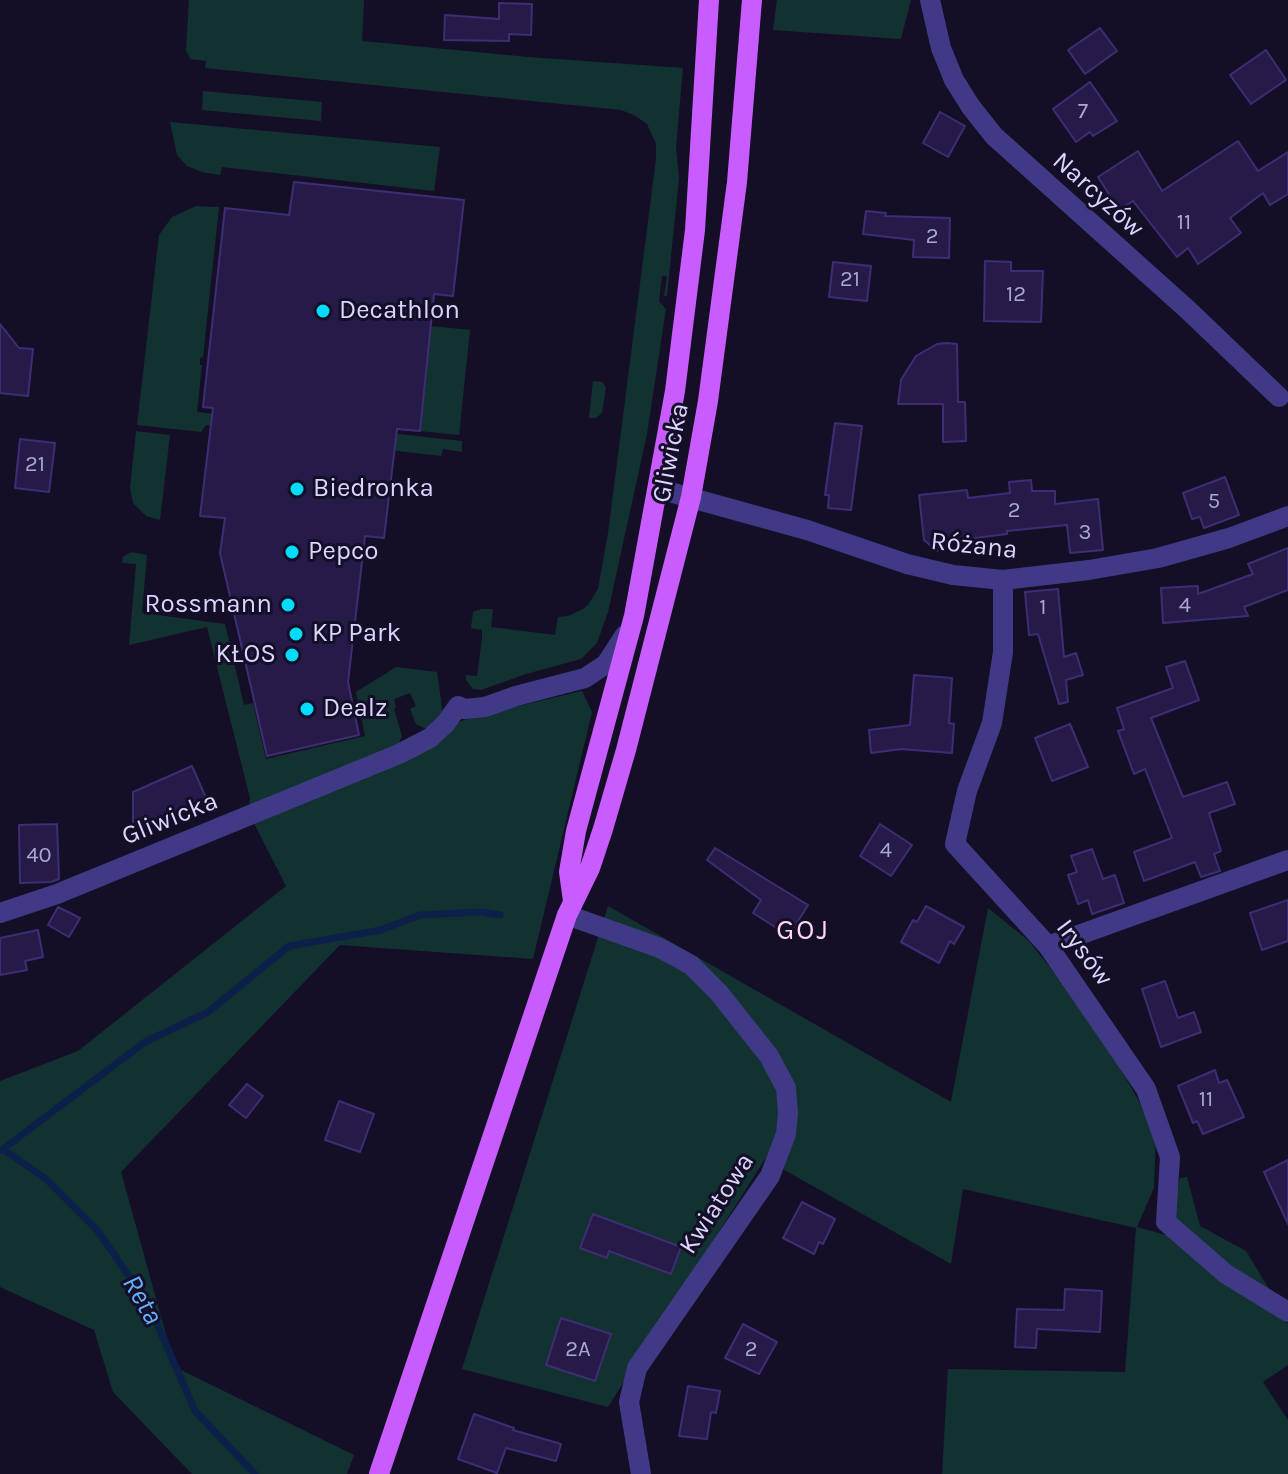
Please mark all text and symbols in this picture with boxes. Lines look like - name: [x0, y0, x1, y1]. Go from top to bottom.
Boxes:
- house number: 7: [1078, 99, 1088, 125]
- street label: Narcyzów: [1046, 146, 1150, 244]
- house number: 11: [1177, 210, 1191, 236]
- house number: 2: [926, 224, 938, 250]
- house number: 21: [840, 267, 860, 293]
- house number: 12: [1006, 282, 1026, 308]
- place label: Decathlon: [339, 295, 460, 327]
- marker: Decathlon: [314, 302, 332, 320]
- street label: Gliwicka: [646, 401, 696, 505]
- house number: 21: [25, 452, 45, 478]
- place label: Biedronka: [313, 473, 434, 505]
- marker: Biedronka: [288, 480, 306, 498]
- house number: 5: [1208, 489, 1220, 515]
- house number: 2: [1008, 498, 1020, 524]
- house number: 3: [1079, 520, 1091, 546]
- street label: Różana: [929, 526, 1019, 566]
- place label: Pepco: [308, 536, 379, 568]
- marker: Pepco: [283, 543, 301, 561]
- place label: Rossmann: [145, 589, 272, 621]
- house number: 4: [1179, 593, 1191, 619]
- house number: 1: [1039, 595, 1047, 621]
- marker: Rossmann: [279, 596, 297, 614]
- place label: KP Park: [312, 618, 401, 650]
- marker: KP Park: [287, 625, 305, 643]
- place label: KŁOS: [216, 639, 276, 671]
- marker: KŁOS: [283, 646, 301, 664]
- place label: Dealz: [323, 693, 387, 725]
- marker: Dealz: [298, 700, 316, 718]
- street label: Gliwicka: [117, 786, 223, 852]
- house number: 4: [880, 838, 892, 864]
- house number: 40: [26, 843, 52, 869]
- street label: Irysów: [1049, 913, 1119, 993]
- district label: GOJ: [776, 914, 830, 948]
- house number: 11: [1199, 1087, 1213, 1113]
- street label: Kwiatowa: [673, 1148, 761, 1260]
- water label: Reta: [114, 1269, 170, 1331]
- house number: 2A: [565, 1337, 591, 1363]
- house number: 2: [745, 1337, 757, 1363]

